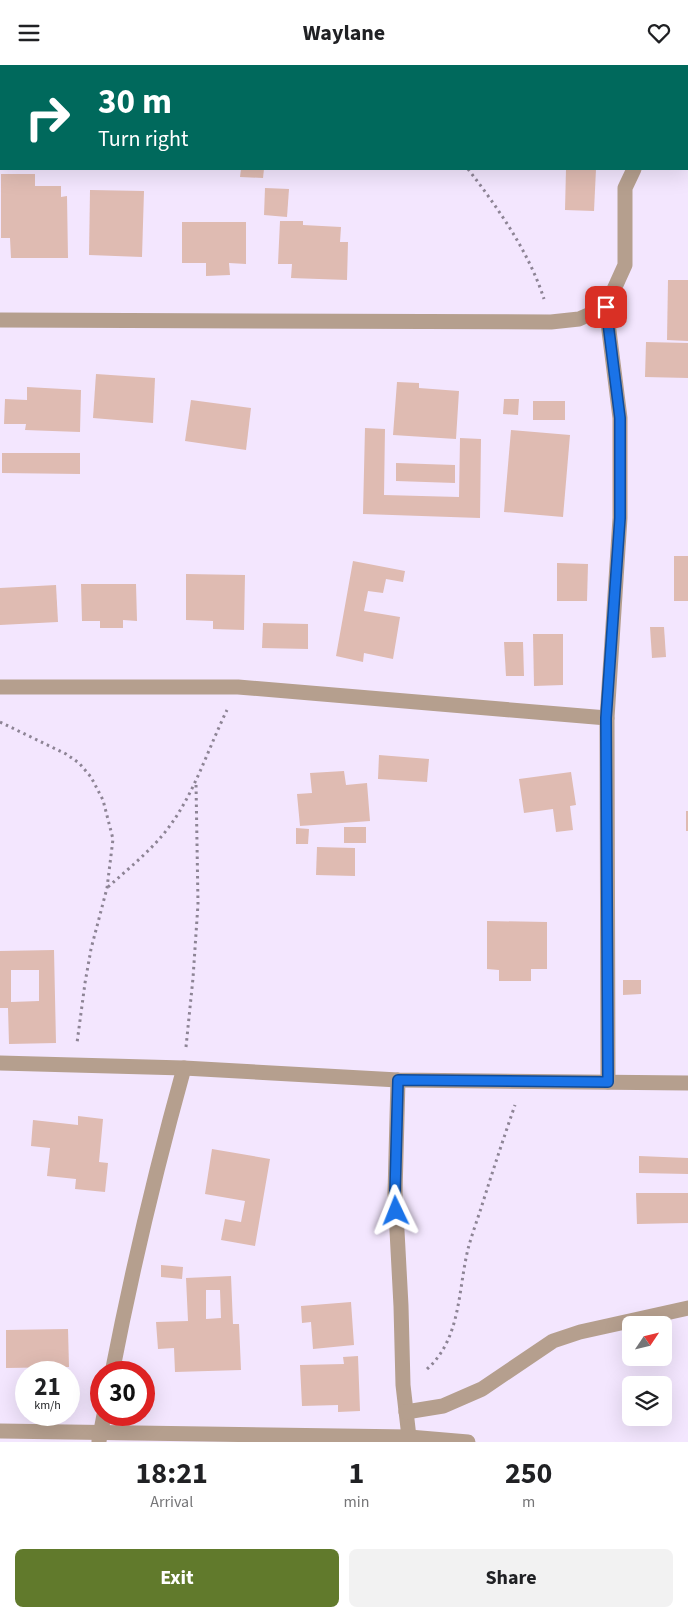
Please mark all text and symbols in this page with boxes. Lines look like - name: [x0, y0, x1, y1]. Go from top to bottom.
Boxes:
- text: Waylane: [303, 17, 385, 49]
- icon: menu: [15, 19, 43, 47]
- icon: heart: [645, 19, 673, 47]
- text: 30 m: [98, 77, 172, 127]
- icon: right: [15, 85, 80, 150]
- text: Turn right: [98, 123, 188, 155]
- pin: [585, 286, 627, 328]
- icon: arrive: [592, 293, 620, 321]
- position arrow: [369, 1184, 421, 1236]
- north arrow: [622, 1316, 672, 1366]
- map controls: [622, 1316, 672, 1426]
- speed limit sign: 30: [90, 1361, 155, 1426]
- text: 21: [34, 1369, 61, 1405]
- button: layers: [622, 1376, 672, 1426]
- text: km/h: [34, 1397, 61, 1414]
- text: 18:21: [136, 1452, 208, 1495]
- text: 1: [348, 1452, 364, 1495]
- text: 250: [505, 1452, 552, 1495]
- text: Arrival: [150, 1491, 193, 1513]
- text: min: [343, 1491, 369, 1513]
- text: m: [522, 1491, 535, 1513]
- button: Exit: [15, 1549, 339, 1607]
- button: Share: [349, 1549, 673, 1607]

